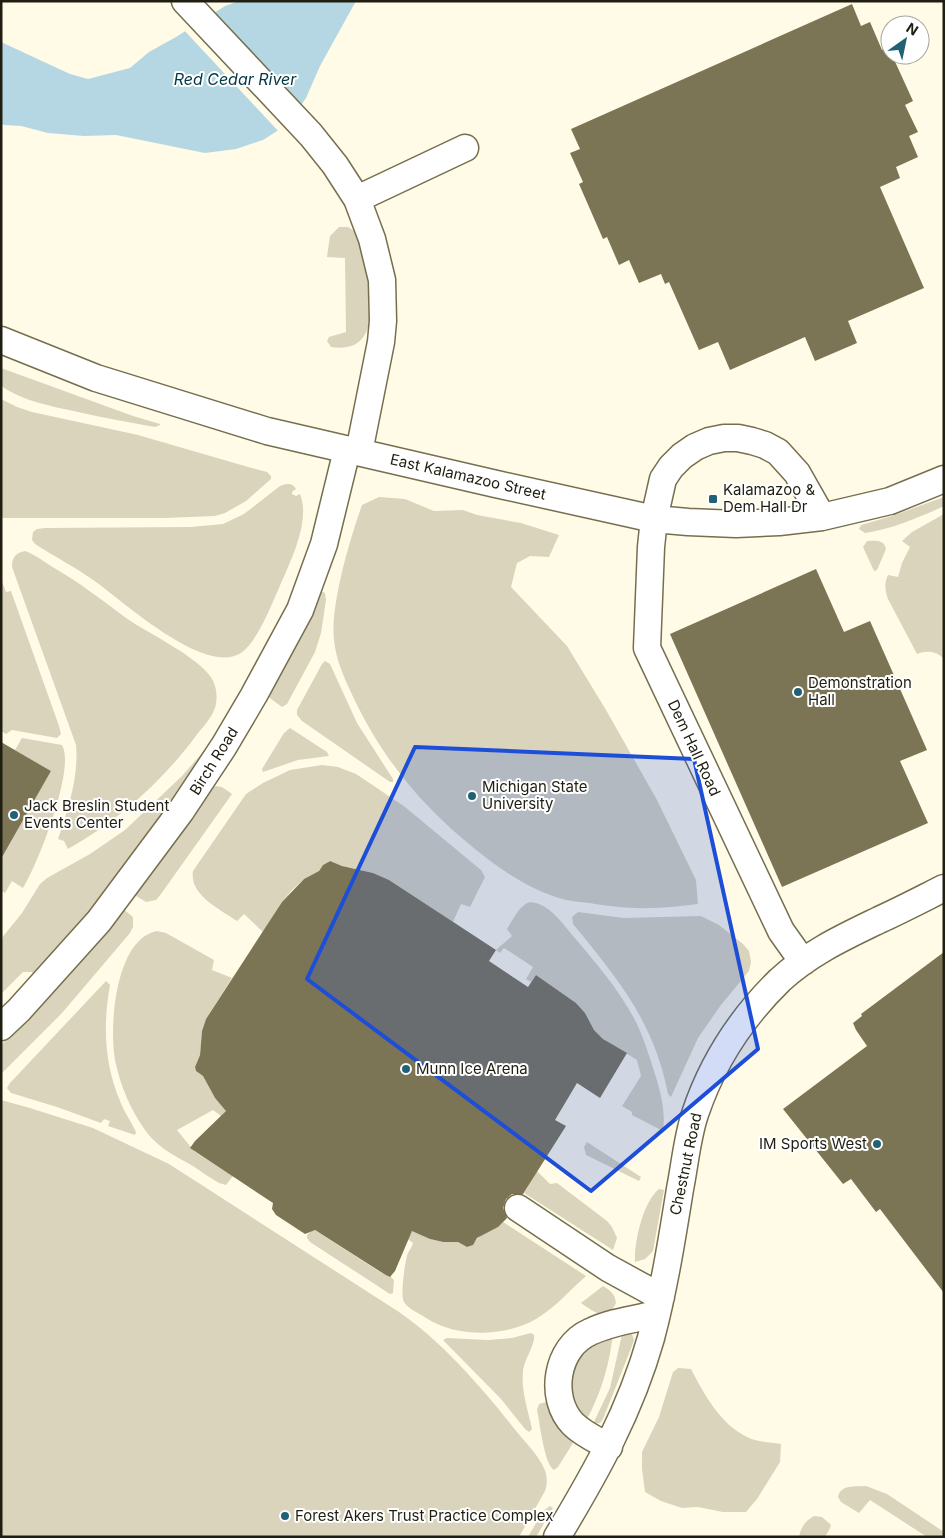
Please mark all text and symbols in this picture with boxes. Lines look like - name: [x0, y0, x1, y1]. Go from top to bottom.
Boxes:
- north arrow: [880, 15, 930, 65]
- text: N: [903, 19, 921, 39]
- water label: Red Cedar River: [174, 69, 297, 89]
- street label: East Kalamazoo Street: [388, 449, 548, 504]
- place label: Kalamazoo & Dem Hall Dr: [723, 480, 815, 516]
- marker: Kalamazoo & Dem Hall Dr: [707, 493, 719, 505]
- place label: Demonstration Hall: [808, 673, 912, 709]
- marker: Demonstration Hall: [792, 686, 804, 698]
- street label: Dem Hall Road: [664, 697, 725, 799]
- street label: Birch Road: [185, 723, 242, 798]
- place label: Michigan State University: [482, 777, 588, 813]
- marker: Michigan State University: [466, 790, 478, 802]
- place label: Jack Breslin Student Events Center: [24, 796, 169, 832]
- marker: Jack Breslin Student Events Center: [8, 809, 20, 821]
- place label: Munn Ice Arena: [416, 1059, 528, 1078]
- marker: Munn Ice Arena: [400, 1063, 412, 1075]
- street label: Chestnut Road: [665, 1111, 706, 1217]
- place label: IM Sports West: [759, 1134, 867, 1153]
- marker: IM Sports West: [871, 1138, 883, 1150]
- place label: Forest Akers Trust Practice Complex: [295, 1506, 553, 1525]
- marker: Forest Akers Trust Practice Complex: [279, 1510, 291, 1522]

